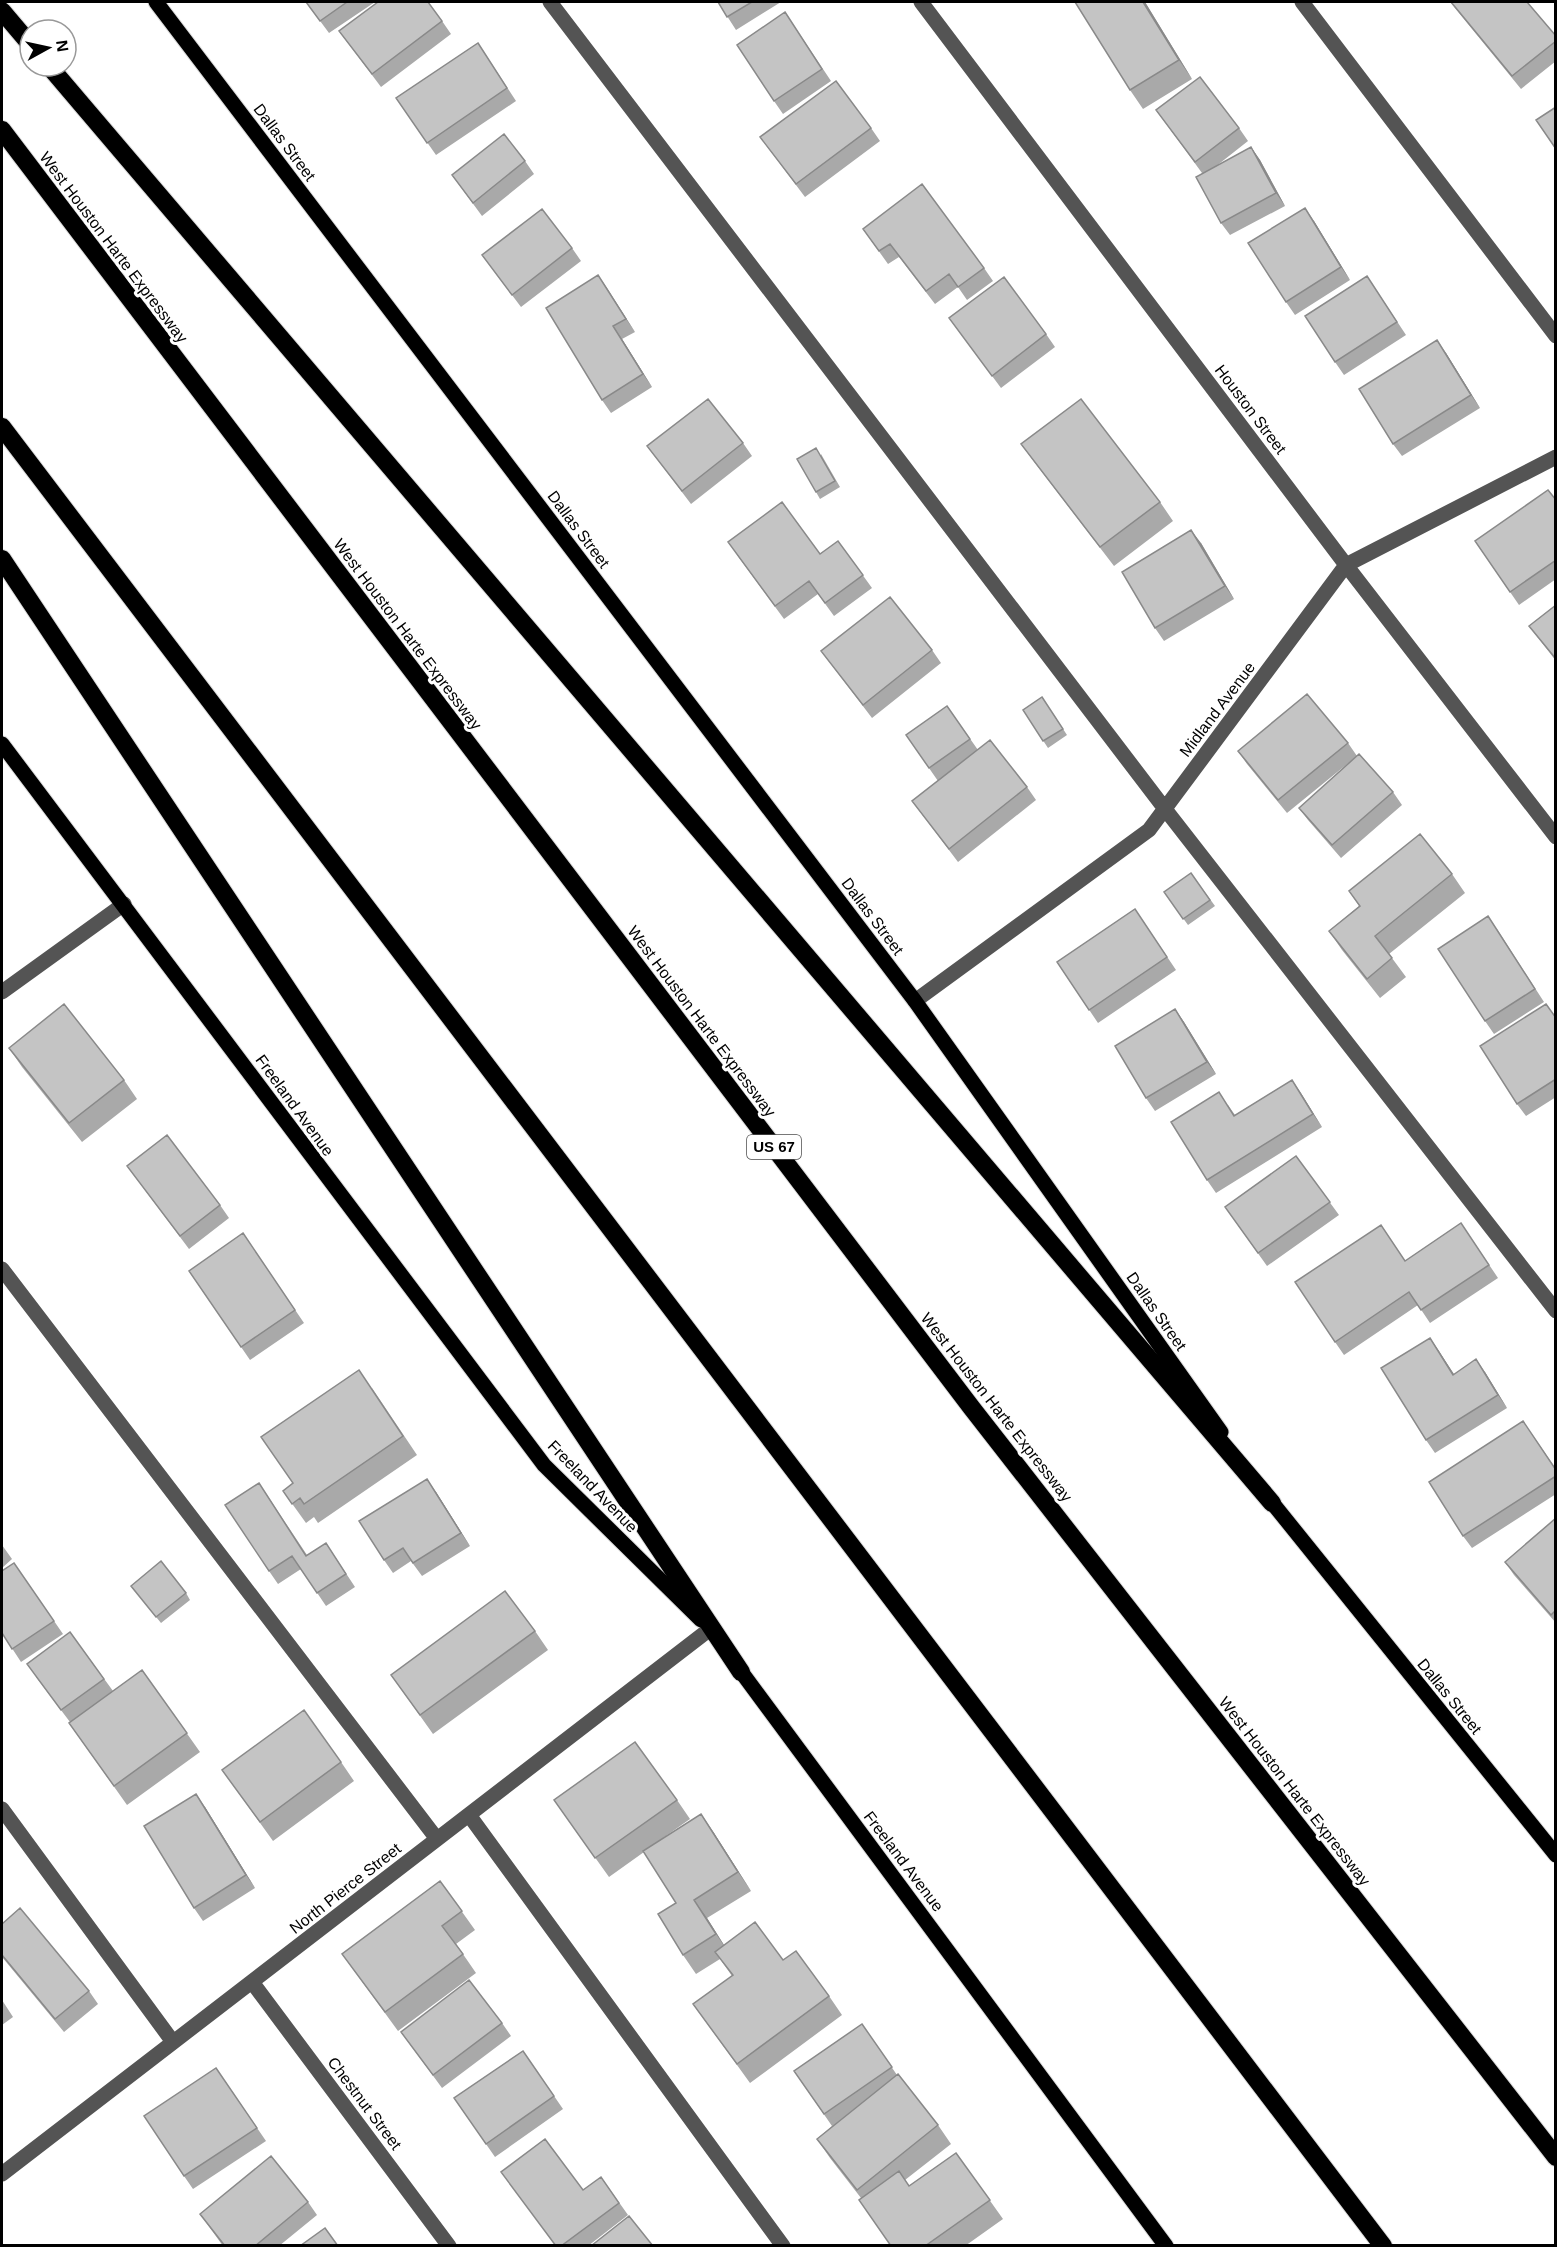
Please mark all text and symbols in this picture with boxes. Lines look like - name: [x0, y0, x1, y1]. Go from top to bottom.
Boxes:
- north arrow: [18, 18, 78, 78]
- text: N: [53, 39, 72, 53]
- street label: Dallas Street: [250, 101, 319, 184]
- street label: West Houston Harte Expressway: [36, 149, 191, 346]
- street label: Houston Street: [1212, 362, 1290, 457]
- street label: Dallas Street: [544, 488, 613, 571]
- street label: West Houston Harte Expressway: [330, 536, 485, 733]
- street label: Midland Avenue: [1176, 659, 1258, 760]
- street label: Dallas Street: [838, 875, 907, 958]
- street label: West Houston Harte Expressway: [624, 923, 779, 1120]
- street label: Freeland Avenue: [252, 1051, 337, 1159]
- road number: US 67: [747, 1135, 801, 1159]
- street label: Dallas Street: [1123, 1269, 1190, 1354]
- street label: West Houston Harte Expressway: [918, 1310, 1075, 1505]
- street label: Freeland Avenue: [545, 1437, 641, 1536]
- street label: Dallas Street: [1414, 1655, 1485, 1738]
- street label: West Houston Harte Expressway: [1216, 1694, 1373, 1889]
- street label: Freeland Avenue: [860, 1808, 947, 1915]
- street label: North Pierce Street: [286, 1839, 405, 1937]
- street label: Chestnut Street: [324, 2054, 405, 2153]

